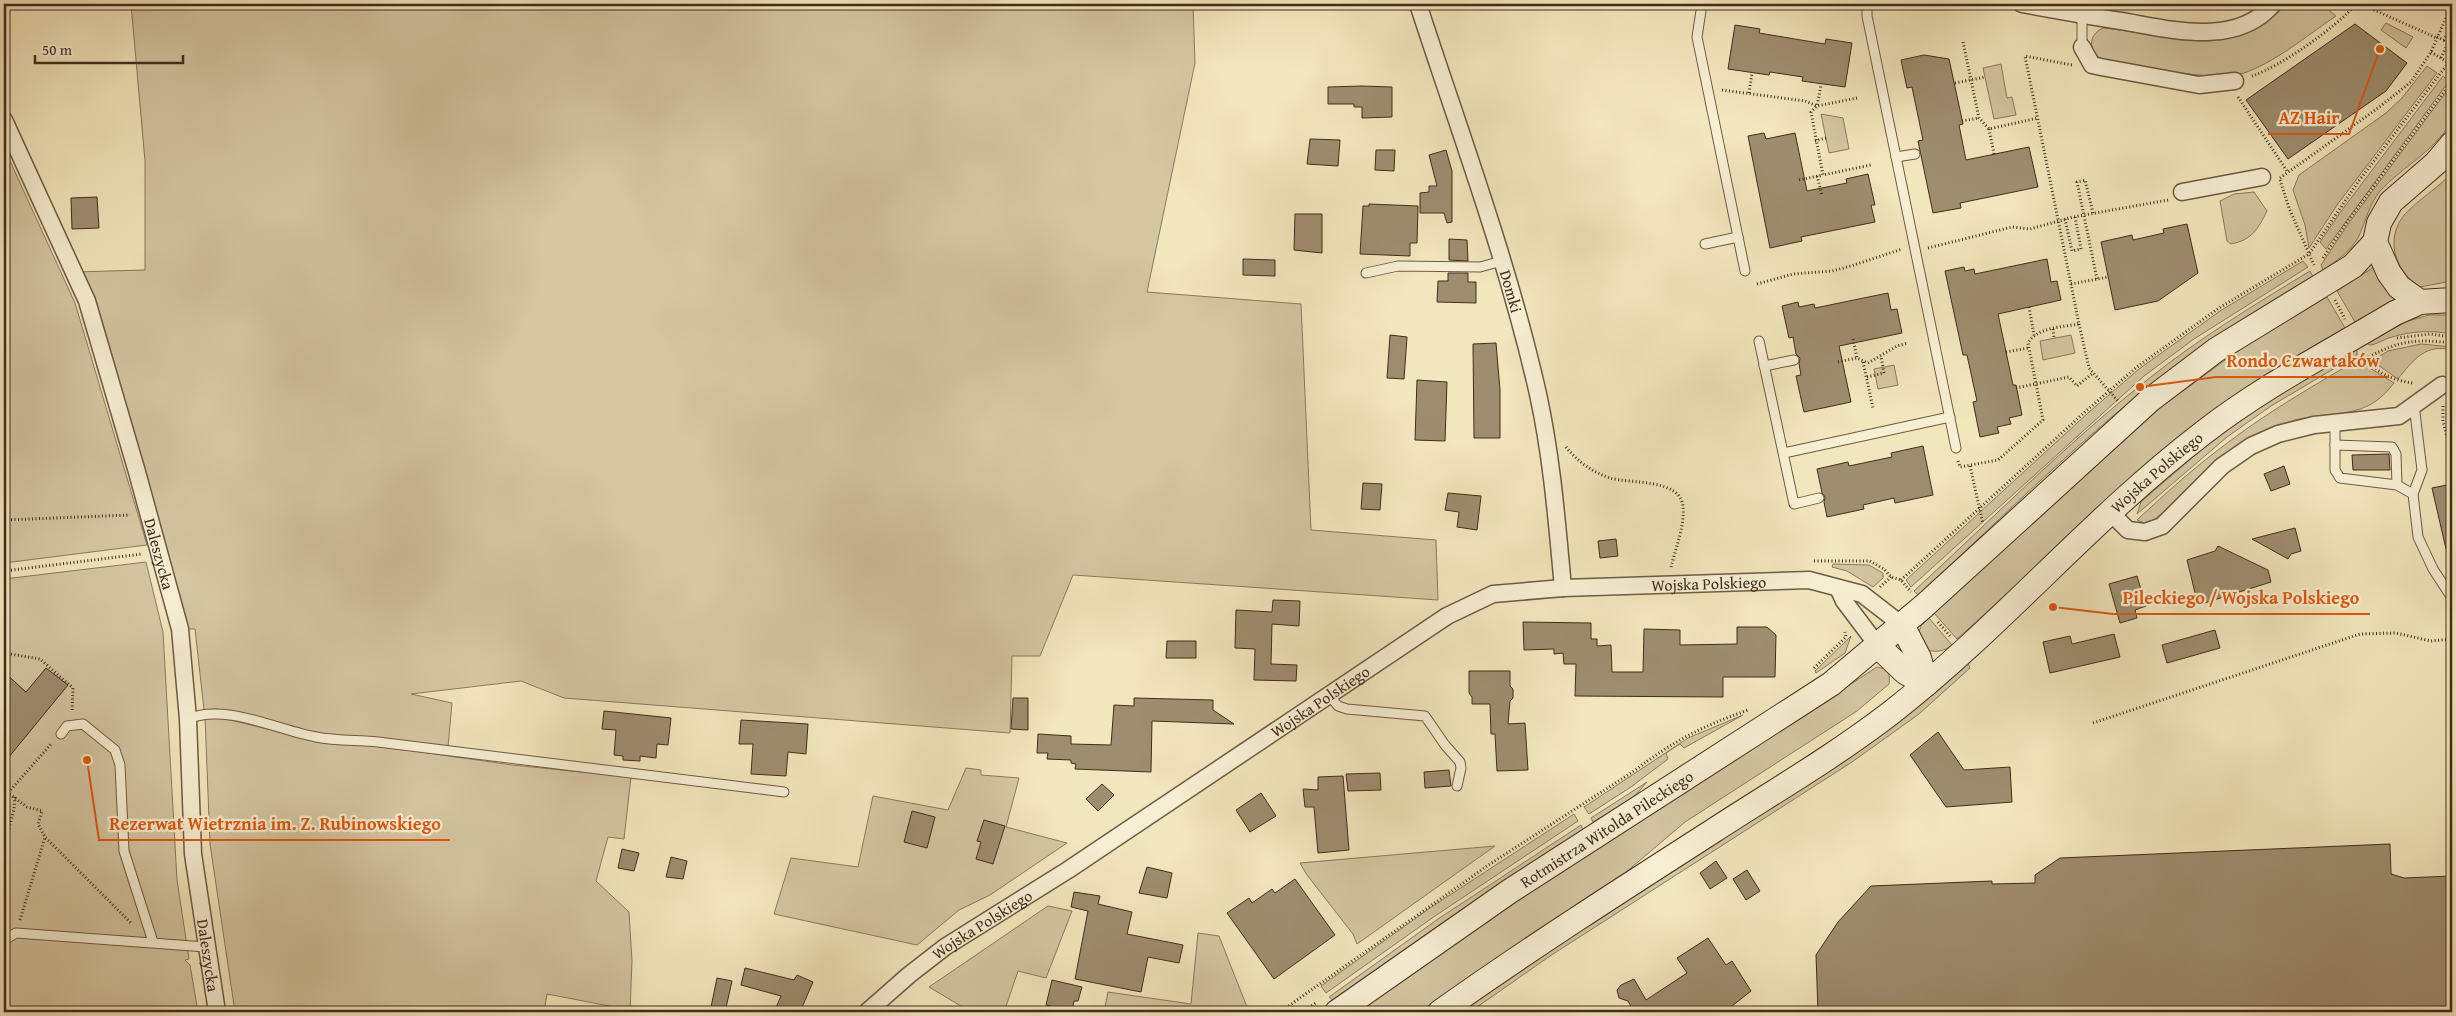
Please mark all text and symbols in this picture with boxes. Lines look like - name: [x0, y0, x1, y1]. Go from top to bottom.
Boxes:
- scale bar: [35, 32, 182, 64]
- text: 50 m: [42, 39, 73, 60]
- callout: AZ Hair: [2268, 101, 2349, 134]
- text: AZ Hair: [2279, 104, 2340, 131]
- street label: Domki: [1494, 267, 1529, 316]
- callout: Rondo Czwartaków: [2216, 344, 2389, 377]
- text: Rondo Czwartaków: [2226, 347, 2380, 374]
- street label: Wojska Polskiego: [2105, 425, 2208, 518]
- street label: Daleszycka: [138, 515, 181, 593]
- street label: Wojska Polskiego: [1651, 569, 1767, 597]
- callout: Pileckiego / Wojska Polskiego: [2113, 581, 2370, 614]
- text: Pileckiego / Wojska Polskiego: [2123, 584, 2360, 611]
- street label: Wojska Polskiego: [1266, 659, 1374, 743]
- street label: Rotmistrza Witolda Pileckiego: [1515, 764, 1698, 893]
- callout: Rezerwat Wietrznia im. Z. Rubinowskiego: [99, 807, 450, 840]
- text: Rezerwat Wietrznia im. Z. Rubinowskiego: [109, 810, 441, 837]
- street label: Wojska Polskiego: [927, 883, 1037, 965]
- street label: Daleszycka: [191, 917, 226, 994]

